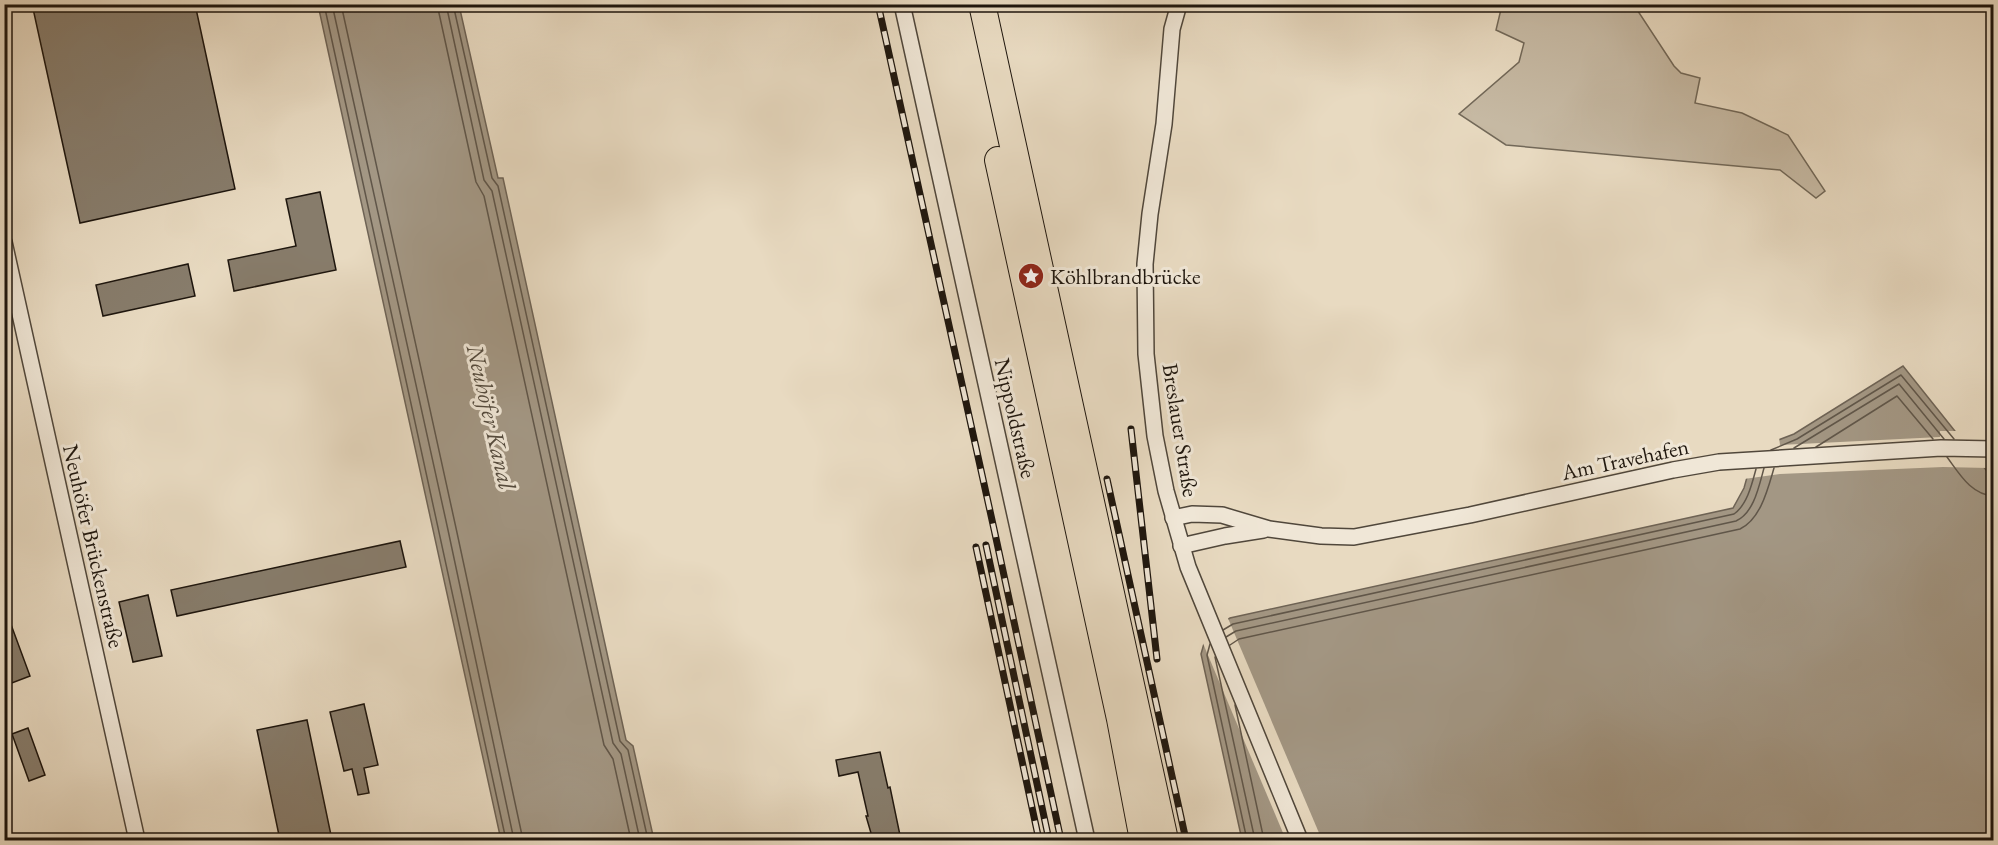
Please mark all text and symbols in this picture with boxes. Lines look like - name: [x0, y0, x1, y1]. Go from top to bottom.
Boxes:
- place icon: Köhlbrandbrücke: [1016, 261, 1046, 291]
- place label: Köhlbrandbrücke: [1050, 262, 1201, 291]
- water label: Neuhöfer Kanal: [460, 340, 523, 493]
- street label: Nippoldstraße: [988, 355, 1044, 481]
- street label: Breslauer Straße: [1156, 361, 1205, 499]
- street label: Am Travehafen: [1558, 432, 1692, 487]
- street label: Neuhöfer Brückenstraße: [56, 442, 131, 651]

